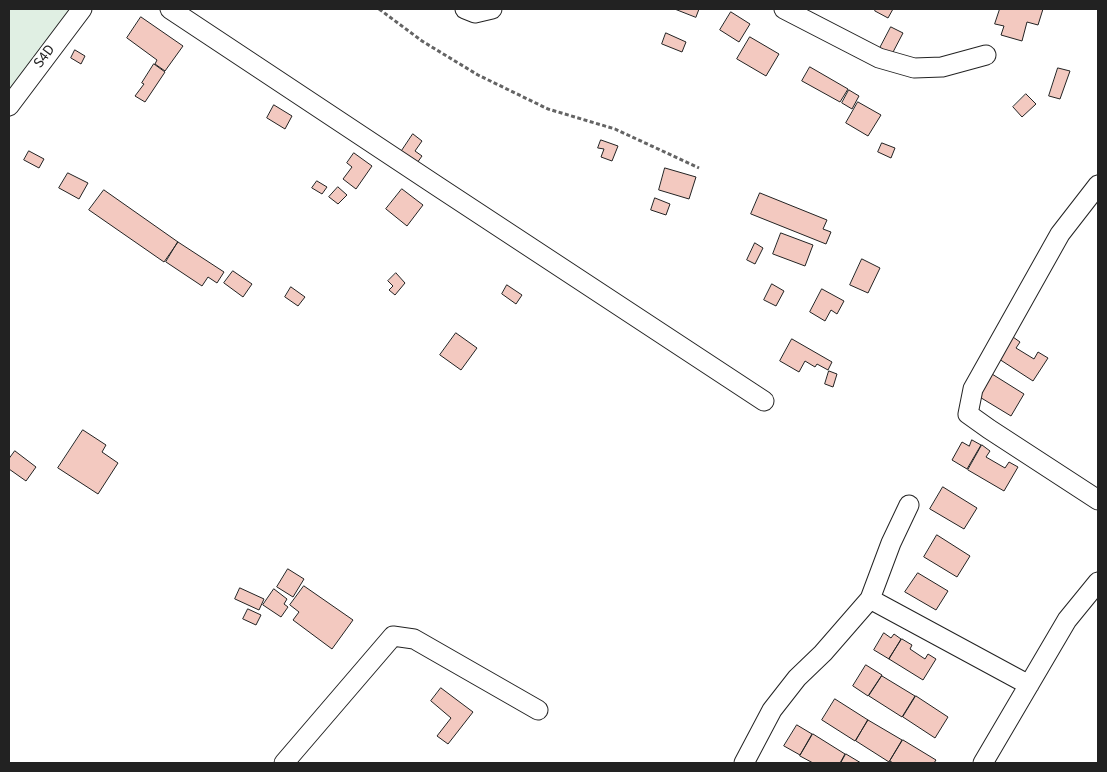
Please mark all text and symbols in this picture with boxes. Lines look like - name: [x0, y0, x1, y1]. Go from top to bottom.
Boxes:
- street label: S4D: [30, 42, 60, 72]

